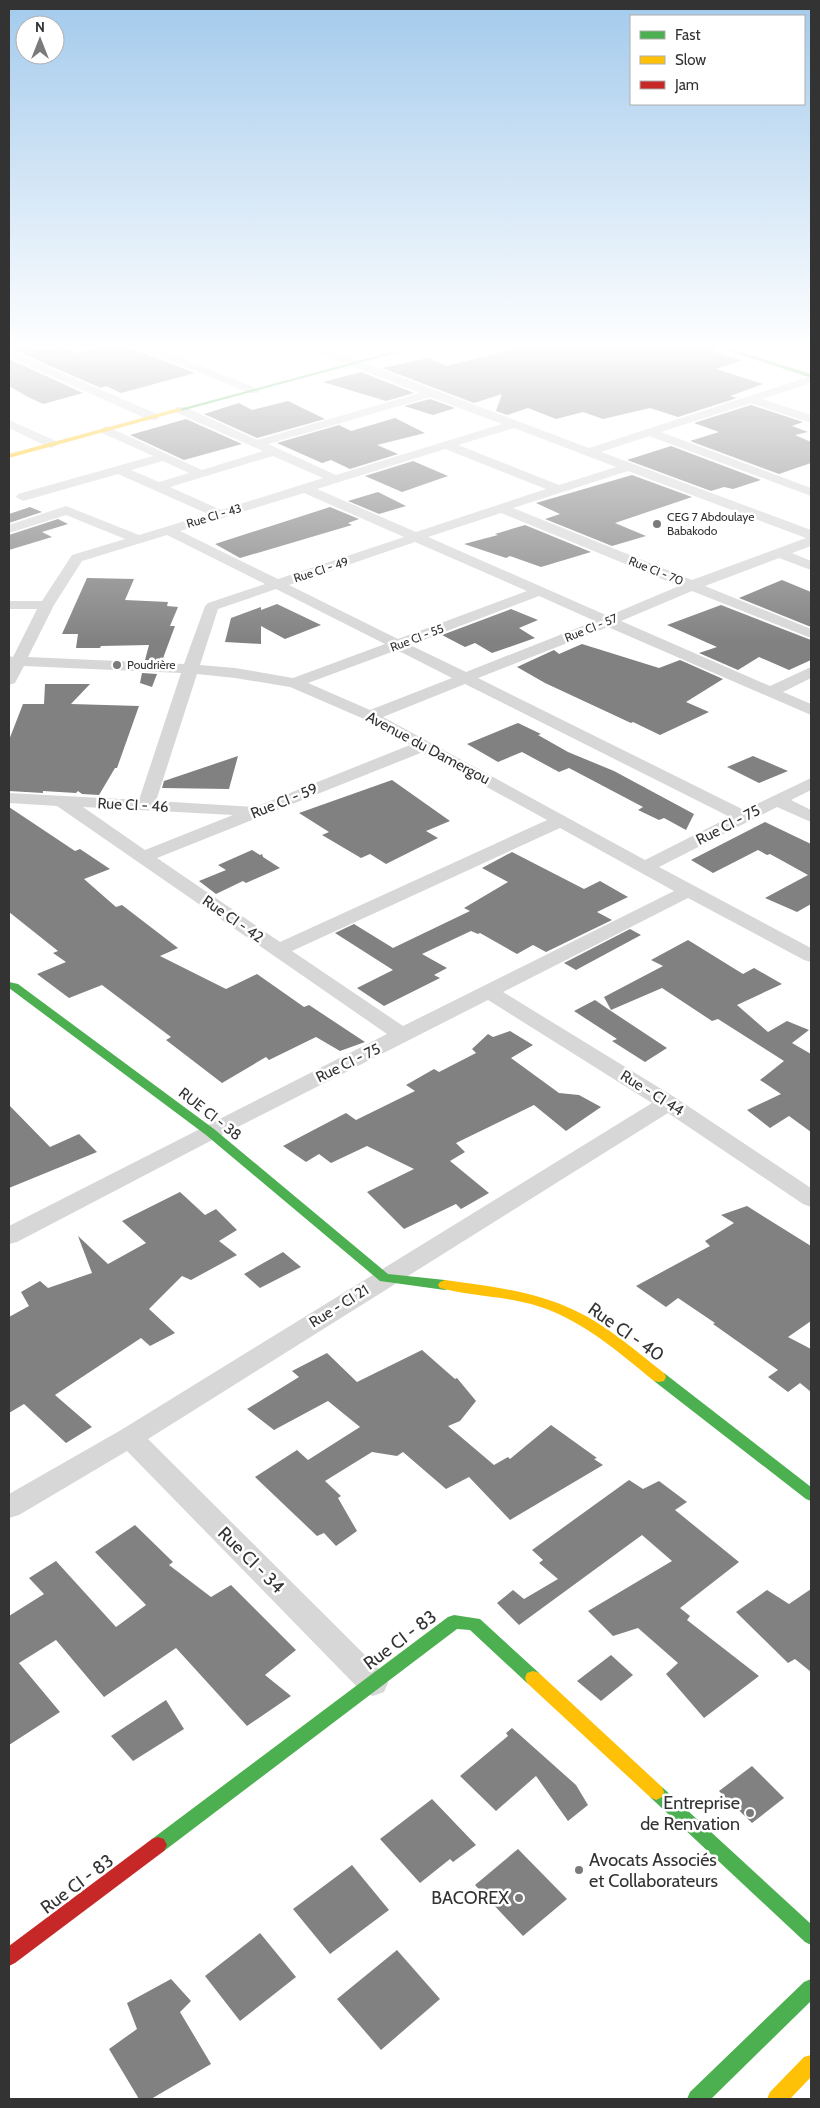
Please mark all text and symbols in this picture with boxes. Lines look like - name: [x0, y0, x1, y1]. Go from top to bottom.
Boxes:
- north arrow: [15, 15, 65, 65]
- legend: [630, 15, 805, 105]
- text: N: [35, 18, 45, 36]
- text: Fast: [675, 26, 700, 44]
- text: Slow: [675, 51, 706, 69]
- text: Jam: [674, 76, 699, 94]
- street label: Rue CI - 43: [185, 500, 243, 531]
- place label: CEG 7 Abdoulaye Babakodo: [667, 509, 754, 538]
- marker: CEG 7 Abdoulaye Babakodo: [651, 518, 663, 530]
- street label: Rue CI - 70: [627, 553, 686, 588]
- street label: Rue CI - 49: [291, 554, 350, 585]
- street label: Rue CI - 57: [562, 610, 619, 645]
- street label: Rue CI - 55: [388, 620, 446, 655]
- place label: Poudrière: [127, 657, 176, 672]
- marker: Poudrière: [111, 659, 123, 671]
- street label: Avenue du Damergou: [363, 708, 493, 788]
- street label: Rue CI - 59: [248, 779, 320, 823]
- street label: Rue CI - 46: [97, 794, 169, 816]
- street label: Rue CI - 75: [693, 801, 763, 849]
- street label: Rue CI - 42: [199, 891, 267, 947]
- street label: Rue CI - 75: [313, 1040, 383, 1086]
- street label: Rue - CI 44: [617, 1066, 687, 1120]
- street label: RUE CI - 38: [175, 1084, 245, 1144]
- street label: Rue - CI 21: [306, 1281, 372, 1331]
- street label: Rue CI - 40: [584, 1298, 668, 1366]
- street label: Rue CI - 34: [213, 1522, 289, 1598]
- street label: Rue CI - 83: [359, 1606, 441, 1674]
- place label: Entreprise de Renvation: [640, 1792, 740, 1835]
- marker: Entreprise de Renvation: [744, 1807, 756, 1819]
- place label: Avocats Associés et Collaborateurs: [589, 1849, 718, 1892]
- street label: Rue CI - 83: [36, 1850, 118, 1918]
- marker: Avocats Associés et Collaborateurs: [573, 1864, 585, 1876]
- place label: BACOREX: [431, 1887, 509, 1909]
- marker: BACOREX: [513, 1892, 525, 1904]

